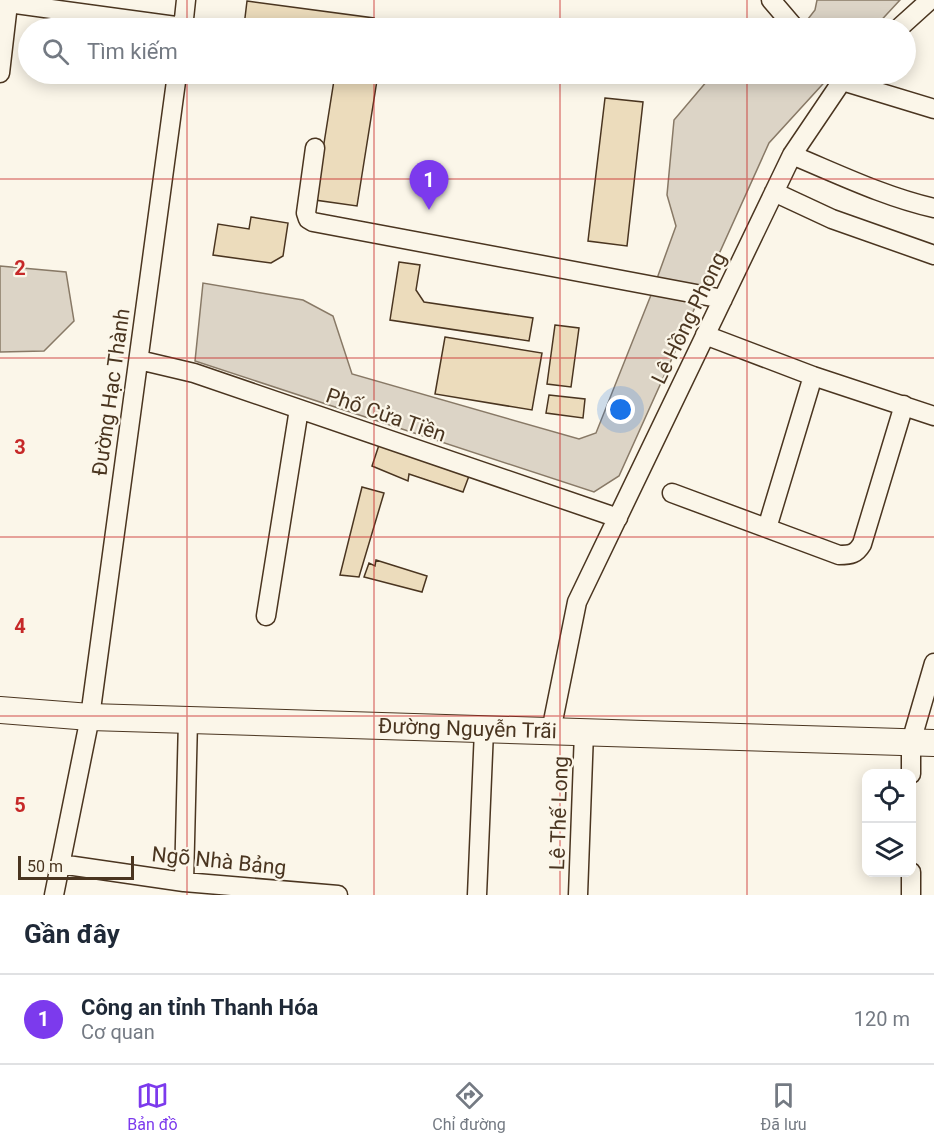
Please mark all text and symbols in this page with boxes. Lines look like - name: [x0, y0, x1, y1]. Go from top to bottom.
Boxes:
- search box: [18, 18, 916, 84]
- icon: search: [39, 35, 72, 68]
- text: Tìm kiếm: [87, 39, 178, 64]
- pin: 1: [410, 160, 448, 210]
- street label: Lê Hồng Phong: [647, 248, 731, 388]
- text: 2: [14, 256, 26, 280]
- street label: Đường Hạc Thành: [87, 307, 135, 477]
- street label: Phố Cửa Tiền: [323, 383, 449, 447]
- your location: [606, 395, 635, 424]
- text: 3: [14, 435, 26, 459]
- text: 4: [14, 614, 26, 638]
- street label: Đường Nguyễn Trãi: [378, 714, 557, 743]
- street label: Lê Thế Long: [545, 755, 573, 871]
- map controls: [862, 769, 916, 877]
- button: locate: [862, 769, 916, 823]
- text: 5: [14, 793, 26, 817]
- button: layers: [862, 823, 916, 877]
- street label: Ngõ Nhà Bảng: [151, 842, 287, 880]
- scale bar: [18, 853, 134, 880]
- text: 50 m: [27, 857, 63, 876]
- text: Gần đây: [24, 919, 120, 949]
- text: Công an tỉnh Thanh Hóa: [81, 995, 318, 1020]
- text: 1: [38, 1007, 49, 1031]
- text: 120 m: [854, 1007, 910, 1031]
- text: Cơ quan: [81, 1020, 155, 1044]
- tab: Bản đồ: [127, 1079, 178, 1134]
- tab: Chỉ đường: [432, 1079, 506, 1134]
- tab: Đã lưu: [761, 1079, 807, 1134]

